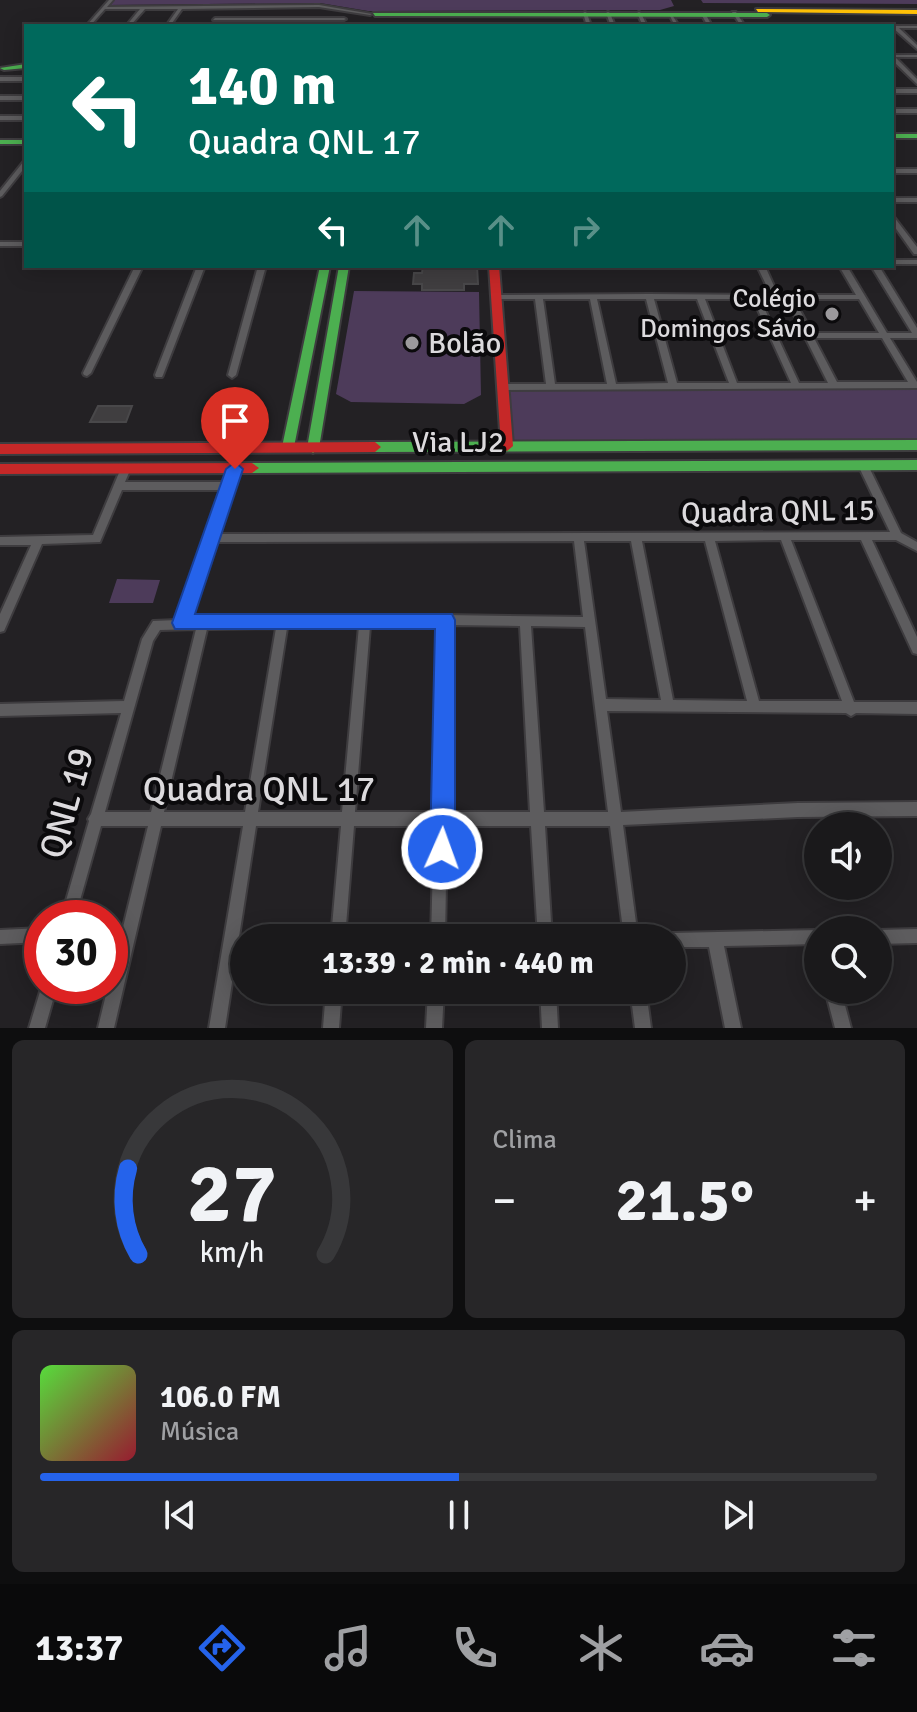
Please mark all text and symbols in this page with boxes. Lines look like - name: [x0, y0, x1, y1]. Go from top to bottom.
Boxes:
- text: 140 m: [188, 51, 336, 120]
- icon: left: [56, 56, 160, 160]
- text: Quadra QNL 17: [188, 120, 421, 165]
- icon: left: [311, 208, 355, 252]
- icon: ahead: [395, 208, 439, 252]
- icon: ahead: [479, 208, 523, 252]
- icon: right: [563, 208, 607, 252]
- place label: Colégio Domingos Sávio: [640, 283, 816, 345]
- marker: Colégio Domingos Sávio: [823, 305, 841, 323]
- place label: Bolão: [428, 325, 501, 362]
- marker: Bolão: [403, 334, 421, 352]
- pin: [201, 387, 269, 469]
- icon: arrive: [213, 399, 257, 443]
- street label: Via LJ2: [412, 424, 504, 461]
- street label: Quadra QNL 15: [681, 492, 875, 532]
- street label: QNL 19: [30, 742, 104, 864]
- street label: Quadra QNL 17: [143, 767, 375, 812]
- position arrow: [400, 807, 484, 891]
- map controls: [804, 812, 892, 1004]
- button: sound: [804, 812, 892, 900]
- speed limit sign: 30: [24, 900, 128, 1004]
- button: search: [804, 916, 892, 1004]
- text: 13:39 · 2 min · 440 m: [322, 945, 594, 982]
- text: Clima: [493, 1124, 557, 1156]
- text: 27: [187, 1143, 277, 1245]
- text: 21.5°: [616, 1164, 754, 1238]
- text: −: [493, 1174, 516, 1228]
- text: +: [853, 1174, 877, 1228]
- text: km/h: [200, 1235, 265, 1270]
- text: 106.0 FM: [160, 1379, 281, 1416]
- text: Música: [160, 1416, 239, 1448]
- icon: previous: [158, 1493, 202, 1537]
- icon: pause: [437, 1493, 481, 1537]
- icon: next: [716, 1493, 760, 1537]
- icon: directions: [194, 1620, 250, 1676]
- icon: music: [320, 1620, 376, 1676]
- icon: phone: [447, 1620, 503, 1676]
- icon: climate: [573, 1620, 629, 1676]
- icon: car: [699, 1620, 755, 1676]
- icon: filters: [826, 1620, 882, 1676]
- text: 13:37: [35, 1626, 124, 1671]

